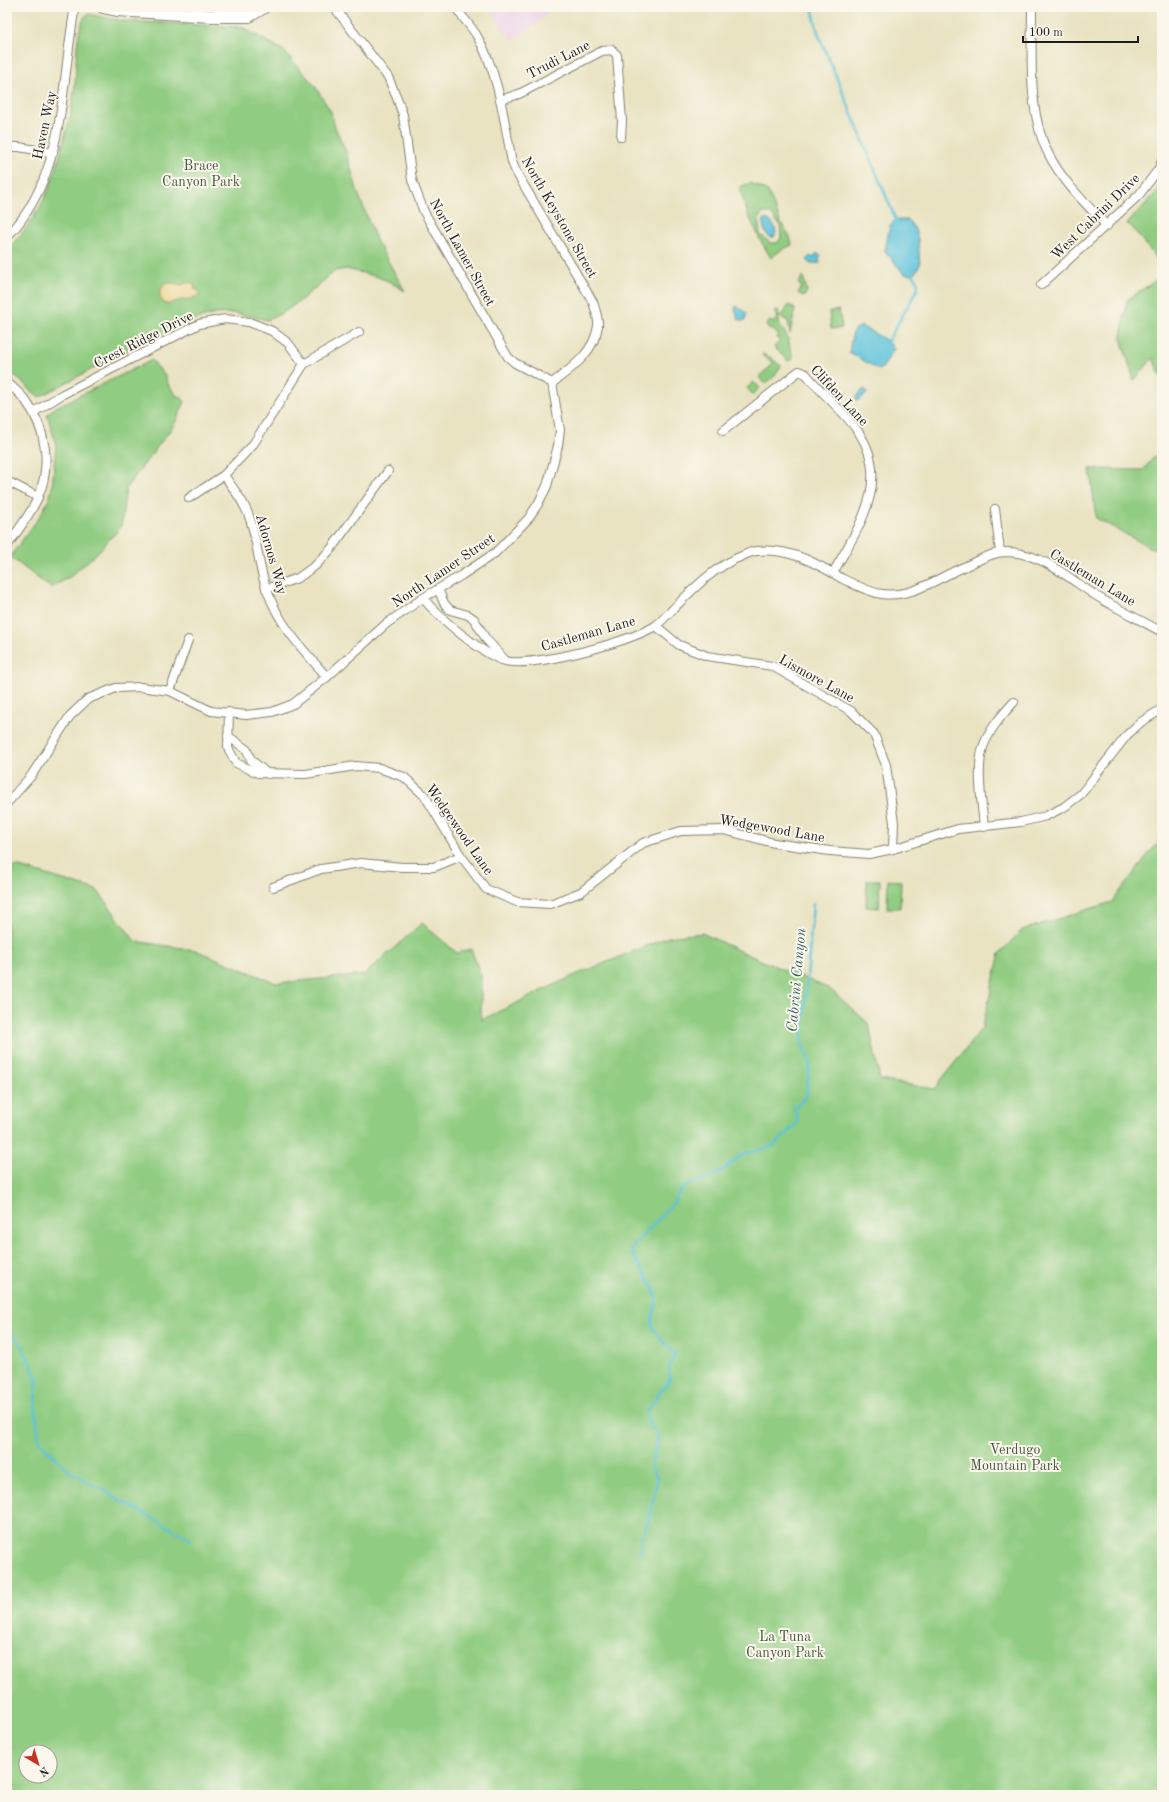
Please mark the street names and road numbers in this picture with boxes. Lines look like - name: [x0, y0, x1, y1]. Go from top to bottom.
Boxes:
- street label: Trudi Lane: [525, 38, 592, 82]
- street label: Haven Way: [31, 89, 59, 161]
- street label: North Keystone Street: [519, 155, 600, 281]
- street label: West Cabrini Drive: [1049, 171, 1143, 262]
- street label: North Lamer Street: [427, 196, 498, 309]
- street label: Crest Ridge Drive: [92, 309, 195, 371]
- street label: Clifden Lane: [808, 363, 871, 429]
- street label: Adornos Way: [253, 512, 289, 597]
- street label: North Lamer Street: [390, 531, 498, 610]
- street label: Castleman Lane: [1047, 547, 1138, 609]
- street label: Castleman Lane: [540, 614, 637, 654]
- street label: Lismore Lane: [777, 652, 857, 705]
- street label: Wedgewood Lane: [423, 782, 496, 877]
- street label: Wedgewood Lane: [718, 813, 826, 845]

